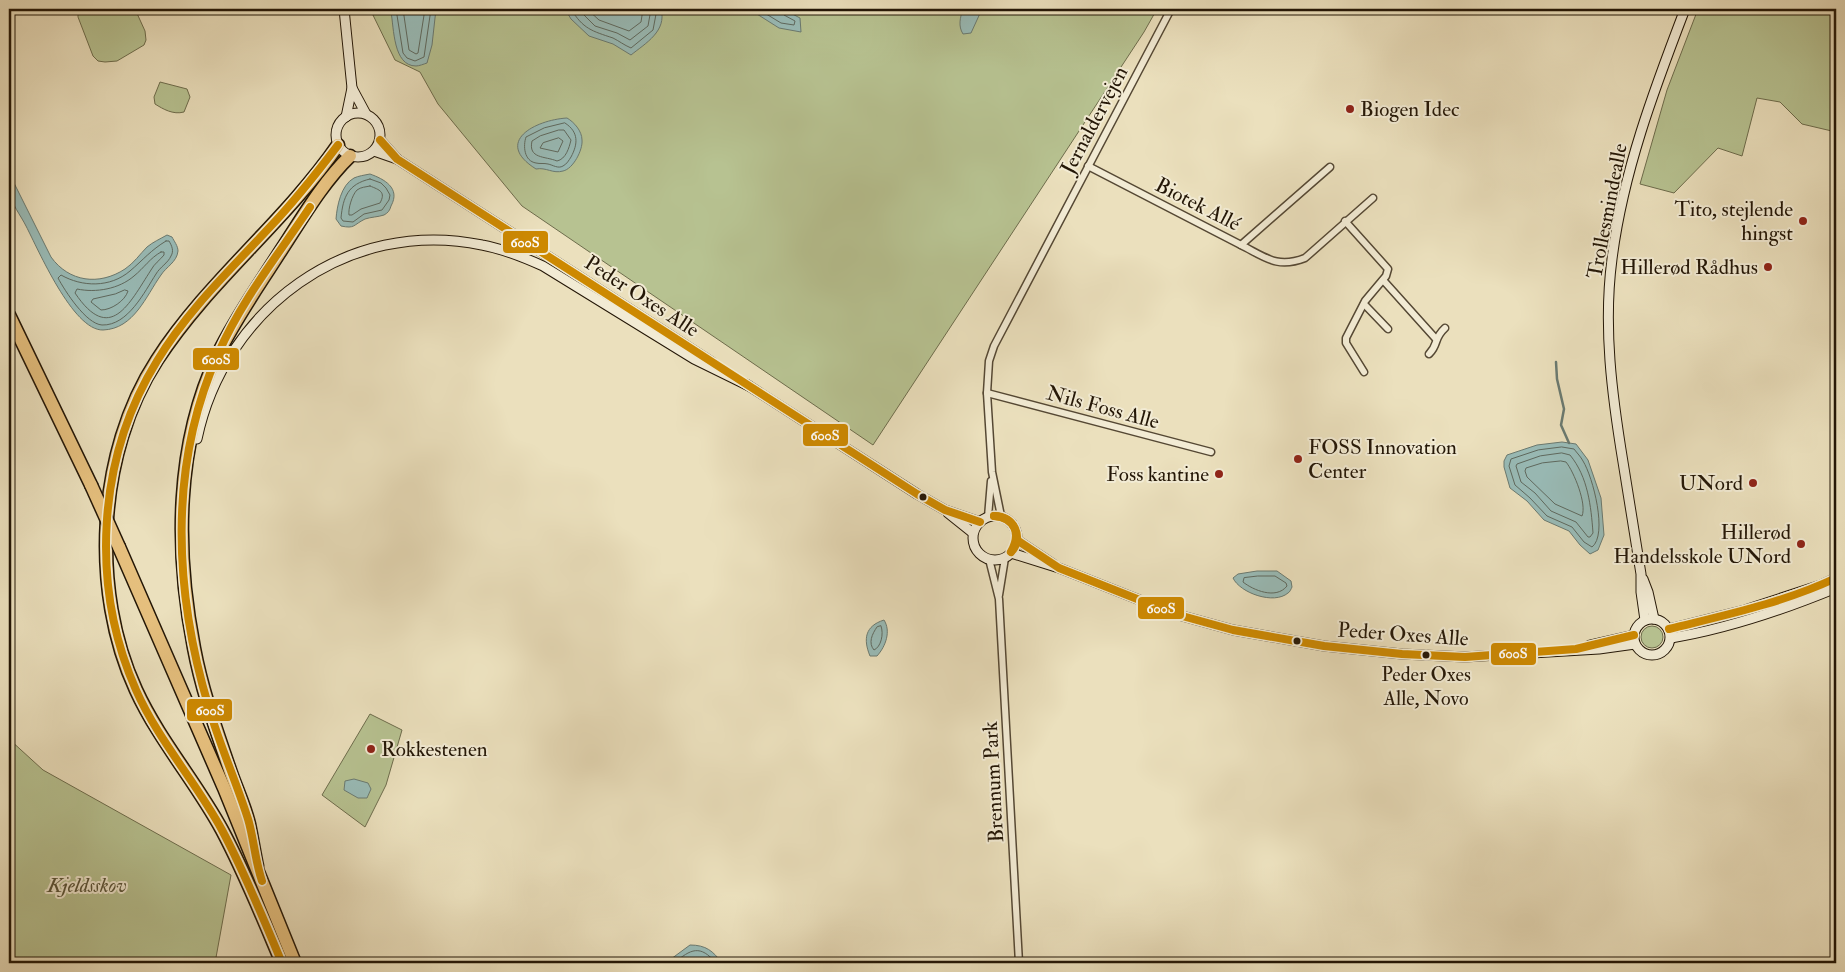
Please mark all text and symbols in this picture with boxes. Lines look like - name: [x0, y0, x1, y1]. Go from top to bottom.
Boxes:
- street label: Jernaldervejen: [1054, 61, 1134, 180]
- place label: Biogen Idec: [1360, 96, 1460, 123]
- marker: Biogen Idec: [1344, 103, 1356, 115]
- street label: Trollesmindealle: [1581, 141, 1634, 281]
- street label: Biotek Allé: [1151, 172, 1245, 237]
- place label: Tito, stejlende hingst: [1674, 196, 1793, 247]
- marker: Tito, stejlende hingst: [1797, 215, 1809, 227]
- line badge: 600S: [502, 230, 549, 254]
- text: 600S: [510, 234, 540, 251]
- street label: Peder Oxes Alle: [579, 249, 704, 344]
- place label: Hillerød Rådhus: [1620, 254, 1758, 281]
- marker: Hillerød Rådhus: [1762, 261, 1774, 273]
- line badge: 600S: [192, 347, 240, 371]
- text: 600S: [201, 351, 231, 368]
- street label: Nils Foss Alle: [1044, 379, 1162, 436]
- line badge: 600S: [802, 423, 849, 447]
- text: 600S: [810, 427, 840, 444]
- place label: FOSS Innovation Center: [1308, 434, 1457, 485]
- marker: FOSS Innovation Center: [1292, 453, 1304, 465]
- place label: Foss kantine: [1106, 461, 1209, 488]
- marker: Foss kantine: [1213, 468, 1225, 480]
- place label: UNord: [1679, 470, 1744, 497]
- marker: UNord: [1747, 477, 1759, 489]
- unlabelled marker: [918, 492, 928, 502]
- place label: Hillerød Handelsskole UNord: [1613, 519, 1792, 570]
- marker: Hillerød Handelsskole UNord: [1795, 538, 1807, 550]
- line badge: 600S: [1137, 596, 1185, 620]
- text: 600S: [1146, 600, 1176, 617]
- street label: Peder Oxes Alle: [1337, 616, 1470, 653]
- unlabelled marker: [1292, 636, 1302, 646]
- line badge: 600S: [1490, 642, 1537, 666]
- text: 600S: [1498, 645, 1528, 662]
- marker: Peder Oxes Alle, Novo: [1421, 650, 1431, 660]
- place label: Peder Oxes Alle, Novo: [1381, 662, 1471, 711]
- line badge: 600S: [186, 698, 233, 722]
- text: 600S: [195, 702, 225, 719]
- street label: Brennum Park: [977, 721, 1010, 843]
- place label: Rokkestenen: [381, 736, 488, 763]
- marker: Rokkestenen: [365, 743, 377, 755]
- park label: Kjeldsskov: [46, 872, 127, 899]

